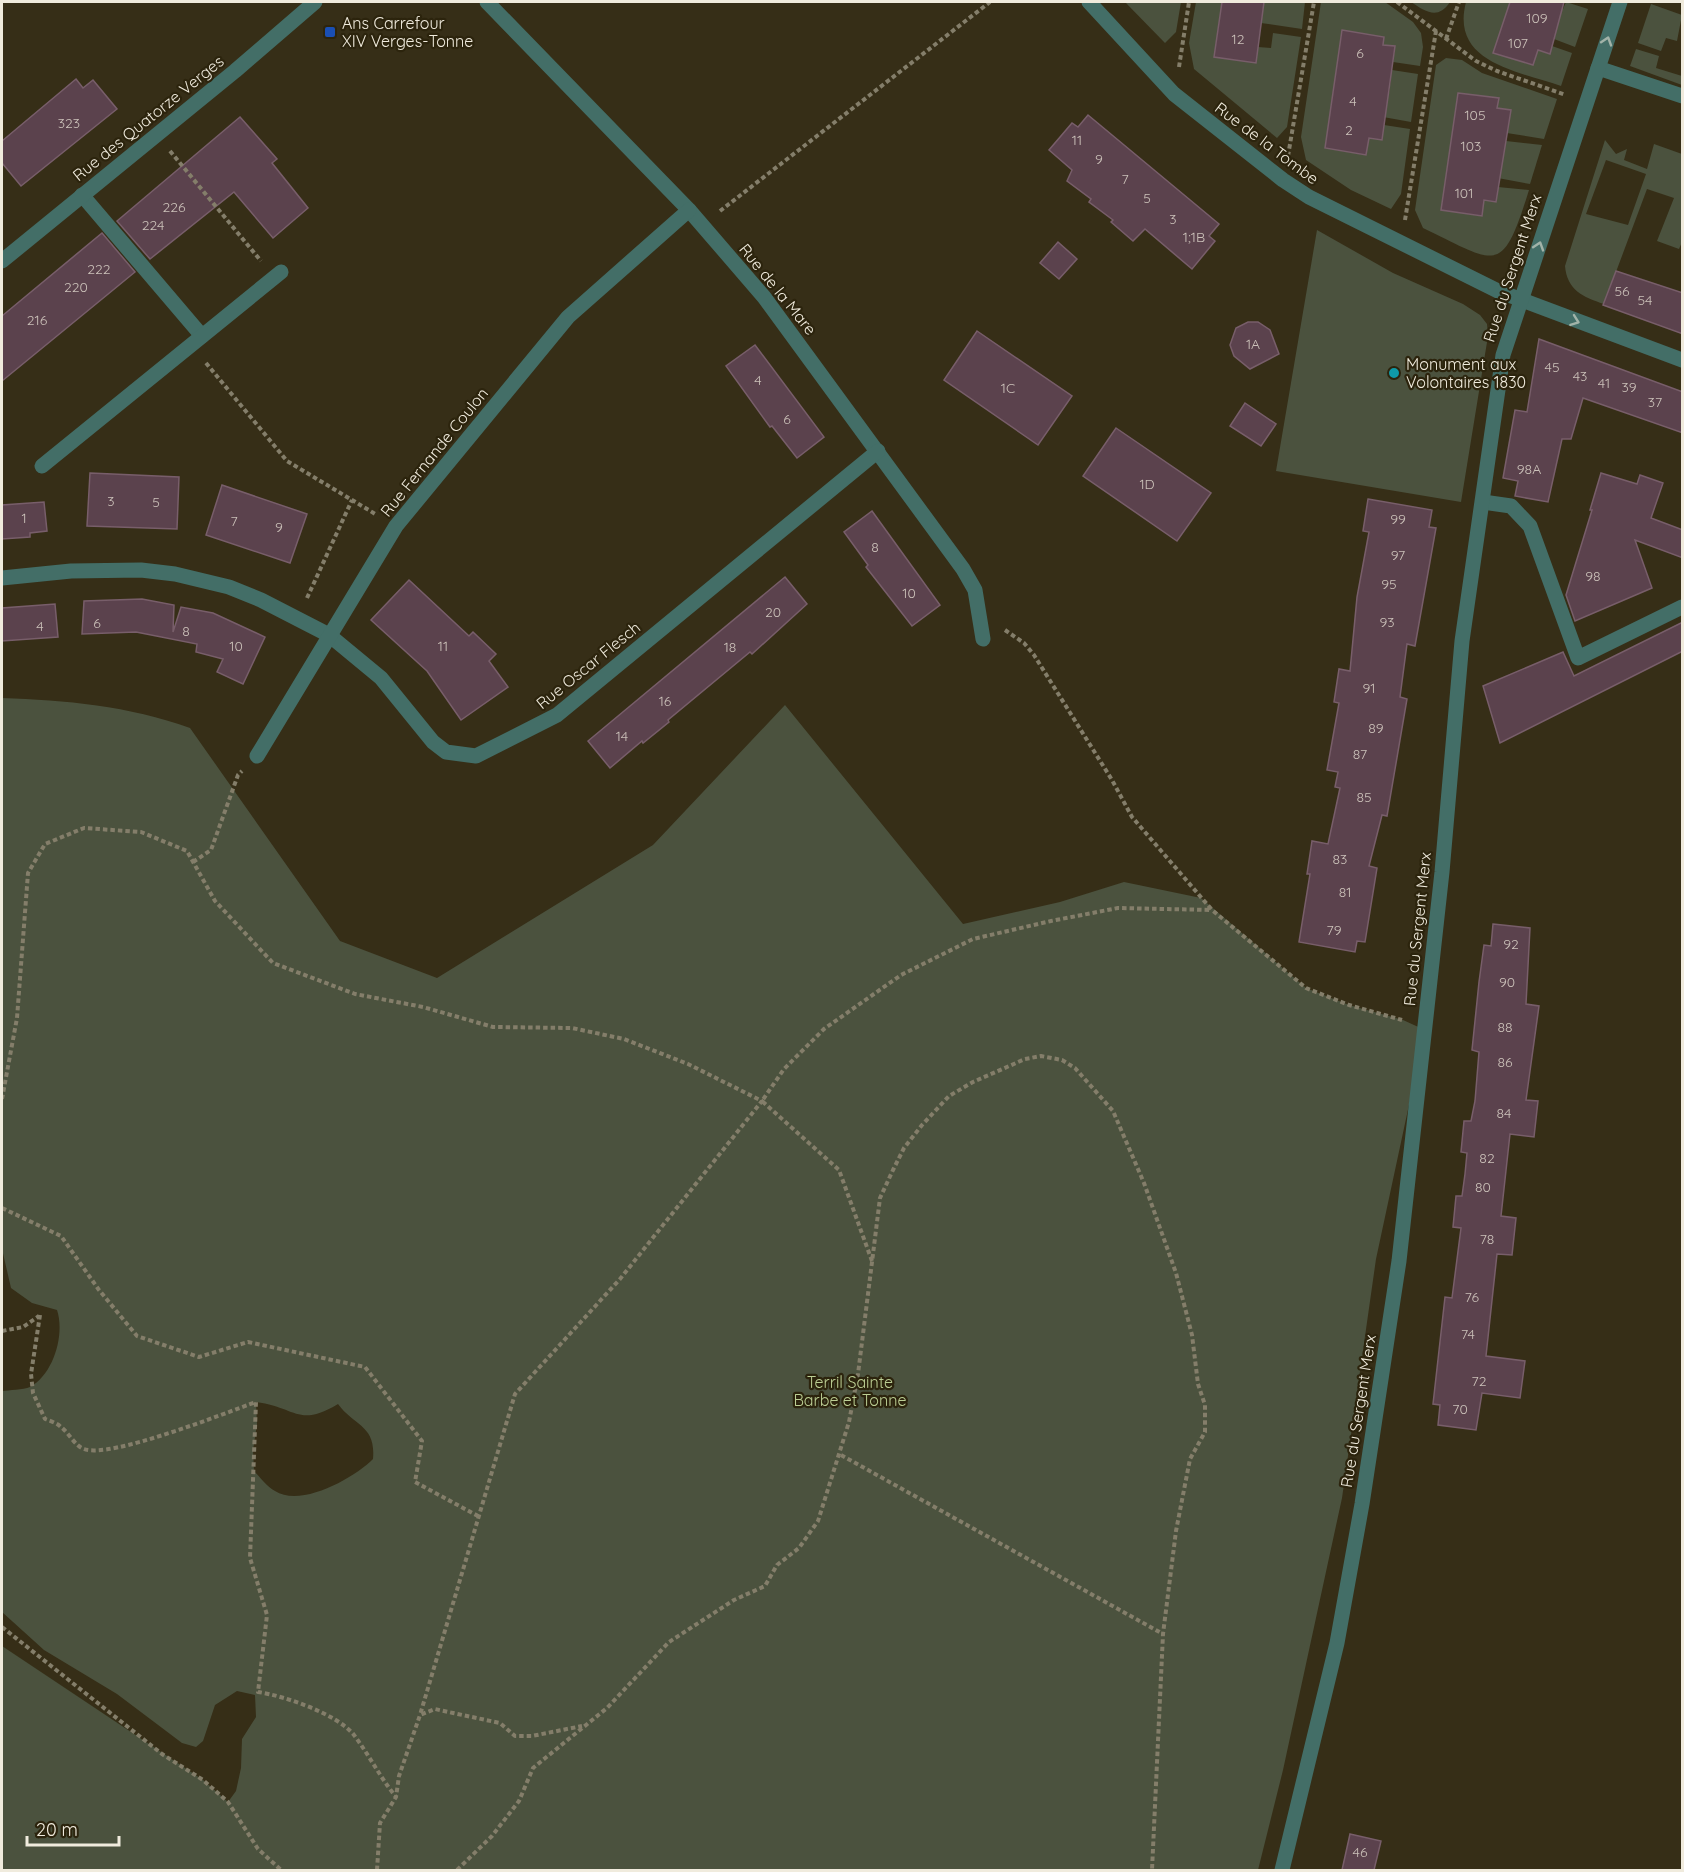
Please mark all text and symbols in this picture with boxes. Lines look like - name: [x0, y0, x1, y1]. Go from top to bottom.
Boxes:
- house number: 109: [1526, 9, 1548, 27]
- place label: Ans Carrefour XIV Verges-Tonne: [342, 13, 473, 51]
- marker: Ans Carrefour XIV Verges-Tonne: [323, 25, 337, 39]
- house number: 12: [1232, 30, 1245, 48]
- house number: 107: [1508, 34, 1528, 52]
- one-way arrow: [1600, 36, 1612, 47]
- house number: 6: [1356, 44, 1364, 62]
- street label: Rue des Quatorze Verges: [68, 51, 228, 185]
- house number: 4: [1349, 92, 1357, 110]
- street label: Rue de la Tombe: [1211, 98, 1323, 188]
- house number: 105: [1464, 106, 1486, 124]
- house number: 323: [58, 114, 80, 132]
- house number: 2: [1345, 121, 1353, 139]
- house number: 11: [1072, 131, 1082, 149]
- house number: 103: [1461, 137, 1481, 155]
- house number: 9: [1095, 150, 1103, 168]
- house number: 7: [1121, 170, 1129, 188]
- house number: 101: [1455, 184, 1473, 202]
- house number: 5: [1143, 189, 1151, 207]
- street label: Rue du Sergent Merx: [1479, 191, 1545, 344]
- house number: 226: [162, 198, 186, 216]
- house number: 3: [1169, 210, 1177, 228]
- house number: 224: [142, 216, 164, 234]
- house number: 1;1B: [1183, 228, 1205, 246]
- street label: Rue de la Mare: [735, 239, 821, 339]
- one-way arrow: [1531, 241, 1544, 251]
- house number: 222: [87, 260, 111, 278]
- house number: 220: [64, 278, 88, 296]
- house number: 56: [1614, 282, 1630, 300]
- house number: 54: [1637, 291, 1653, 309]
- house number: 216: [27, 311, 48, 329]
- one-way arrow: [1569, 314, 1580, 327]
- house number: 1A: [1246, 335, 1260, 353]
- place label: Monument aux Volontaires 1830: [1406, 354, 1526, 392]
- house number: 45: [1544, 358, 1560, 376]
- marker: Monument aux Volontaires 1830: [1387, 366, 1401, 380]
- house number: 43: [1573, 367, 1587, 385]
- house number: 4: [754, 371, 762, 389]
- house number: 41: [1598, 374, 1610, 392]
- house number: 39: [1621, 378, 1637, 396]
- house number: 1C: [1001, 379, 1015, 397]
- street label: Rue Fernande Coulon: [376, 384, 492, 520]
- house number: 37: [1648, 393, 1662, 411]
- house number: 6: [783, 410, 791, 428]
- house number: 98A: [1517, 460, 1541, 478]
- house number: 1D: [1139, 475, 1155, 493]
- house number: 3: [107, 492, 115, 510]
- house number: 5: [152, 493, 160, 511]
- house number: 1: [21, 509, 27, 527]
- house number: 99: [1390, 510, 1406, 528]
- house number: 7: [230, 512, 238, 530]
- house number: 9: [275, 518, 283, 536]
- house number: 8: [871, 538, 879, 556]
- house number: 97: [1391, 546, 1405, 564]
- house number: 98: [1585, 567, 1601, 585]
- house number: 95: [1381, 575, 1397, 593]
- house number: 10: [902, 584, 916, 602]
- house number: 20: [765, 603, 781, 621]
- house number: 93: [1379, 613, 1395, 631]
- house number: 6: [93, 614, 101, 632]
- house number: 4: [36, 617, 44, 635]
- street label: Rue Oscar Flesch: [532, 617, 644, 713]
- house number: 8: [182, 622, 190, 640]
- house number: 10: [229, 637, 243, 655]
- house number: 11: [438, 637, 448, 655]
- house number: 18: [724, 638, 736, 656]
- house number: 91: [1362, 679, 1376, 697]
- house number: 16: [659, 692, 672, 710]
- house number: 89: [1368, 719, 1384, 737]
- house number: 14: [616, 727, 628, 745]
- house number: 87: [1353, 745, 1367, 763]
- house number: 85: [1356, 788, 1372, 806]
- house number: 83: [1333, 850, 1347, 868]
- street label: Rue du Sergent Merx: [1399, 851, 1435, 1007]
- house number: 81: [1339, 883, 1351, 901]
- house number: 79: [1327, 921, 1342, 939]
- house number: 92: [1503, 935, 1519, 953]
- house number: 90: [1499, 973, 1515, 991]
- house number: 88: [1497, 1018, 1513, 1036]
- house number: 86: [1497, 1053, 1513, 1071]
- house number: 84: [1497, 1104, 1511, 1122]
- house number: 82: [1479, 1149, 1495, 1167]
- house number: 80: [1475, 1178, 1491, 1196]
- house number: 78: [1480, 1230, 1494, 1248]
- house number: 76: [1465, 1288, 1480, 1306]
- house number: 74: [1461, 1325, 1475, 1343]
- street label: Rue du Sergent Merx: [1336, 1333, 1380, 1489]
- park label: Terril Sainte Barbe et Tonne: [793, 1372, 907, 1410]
- house number: 72: [1472, 1372, 1487, 1390]
- house number: 70: [1452, 1400, 1468, 1418]
- scale bar: [27, 1809, 118, 1847]
- text: 20 m: [36, 1818, 78, 1841]
- house number: 46: [1353, 1843, 1368, 1861]

